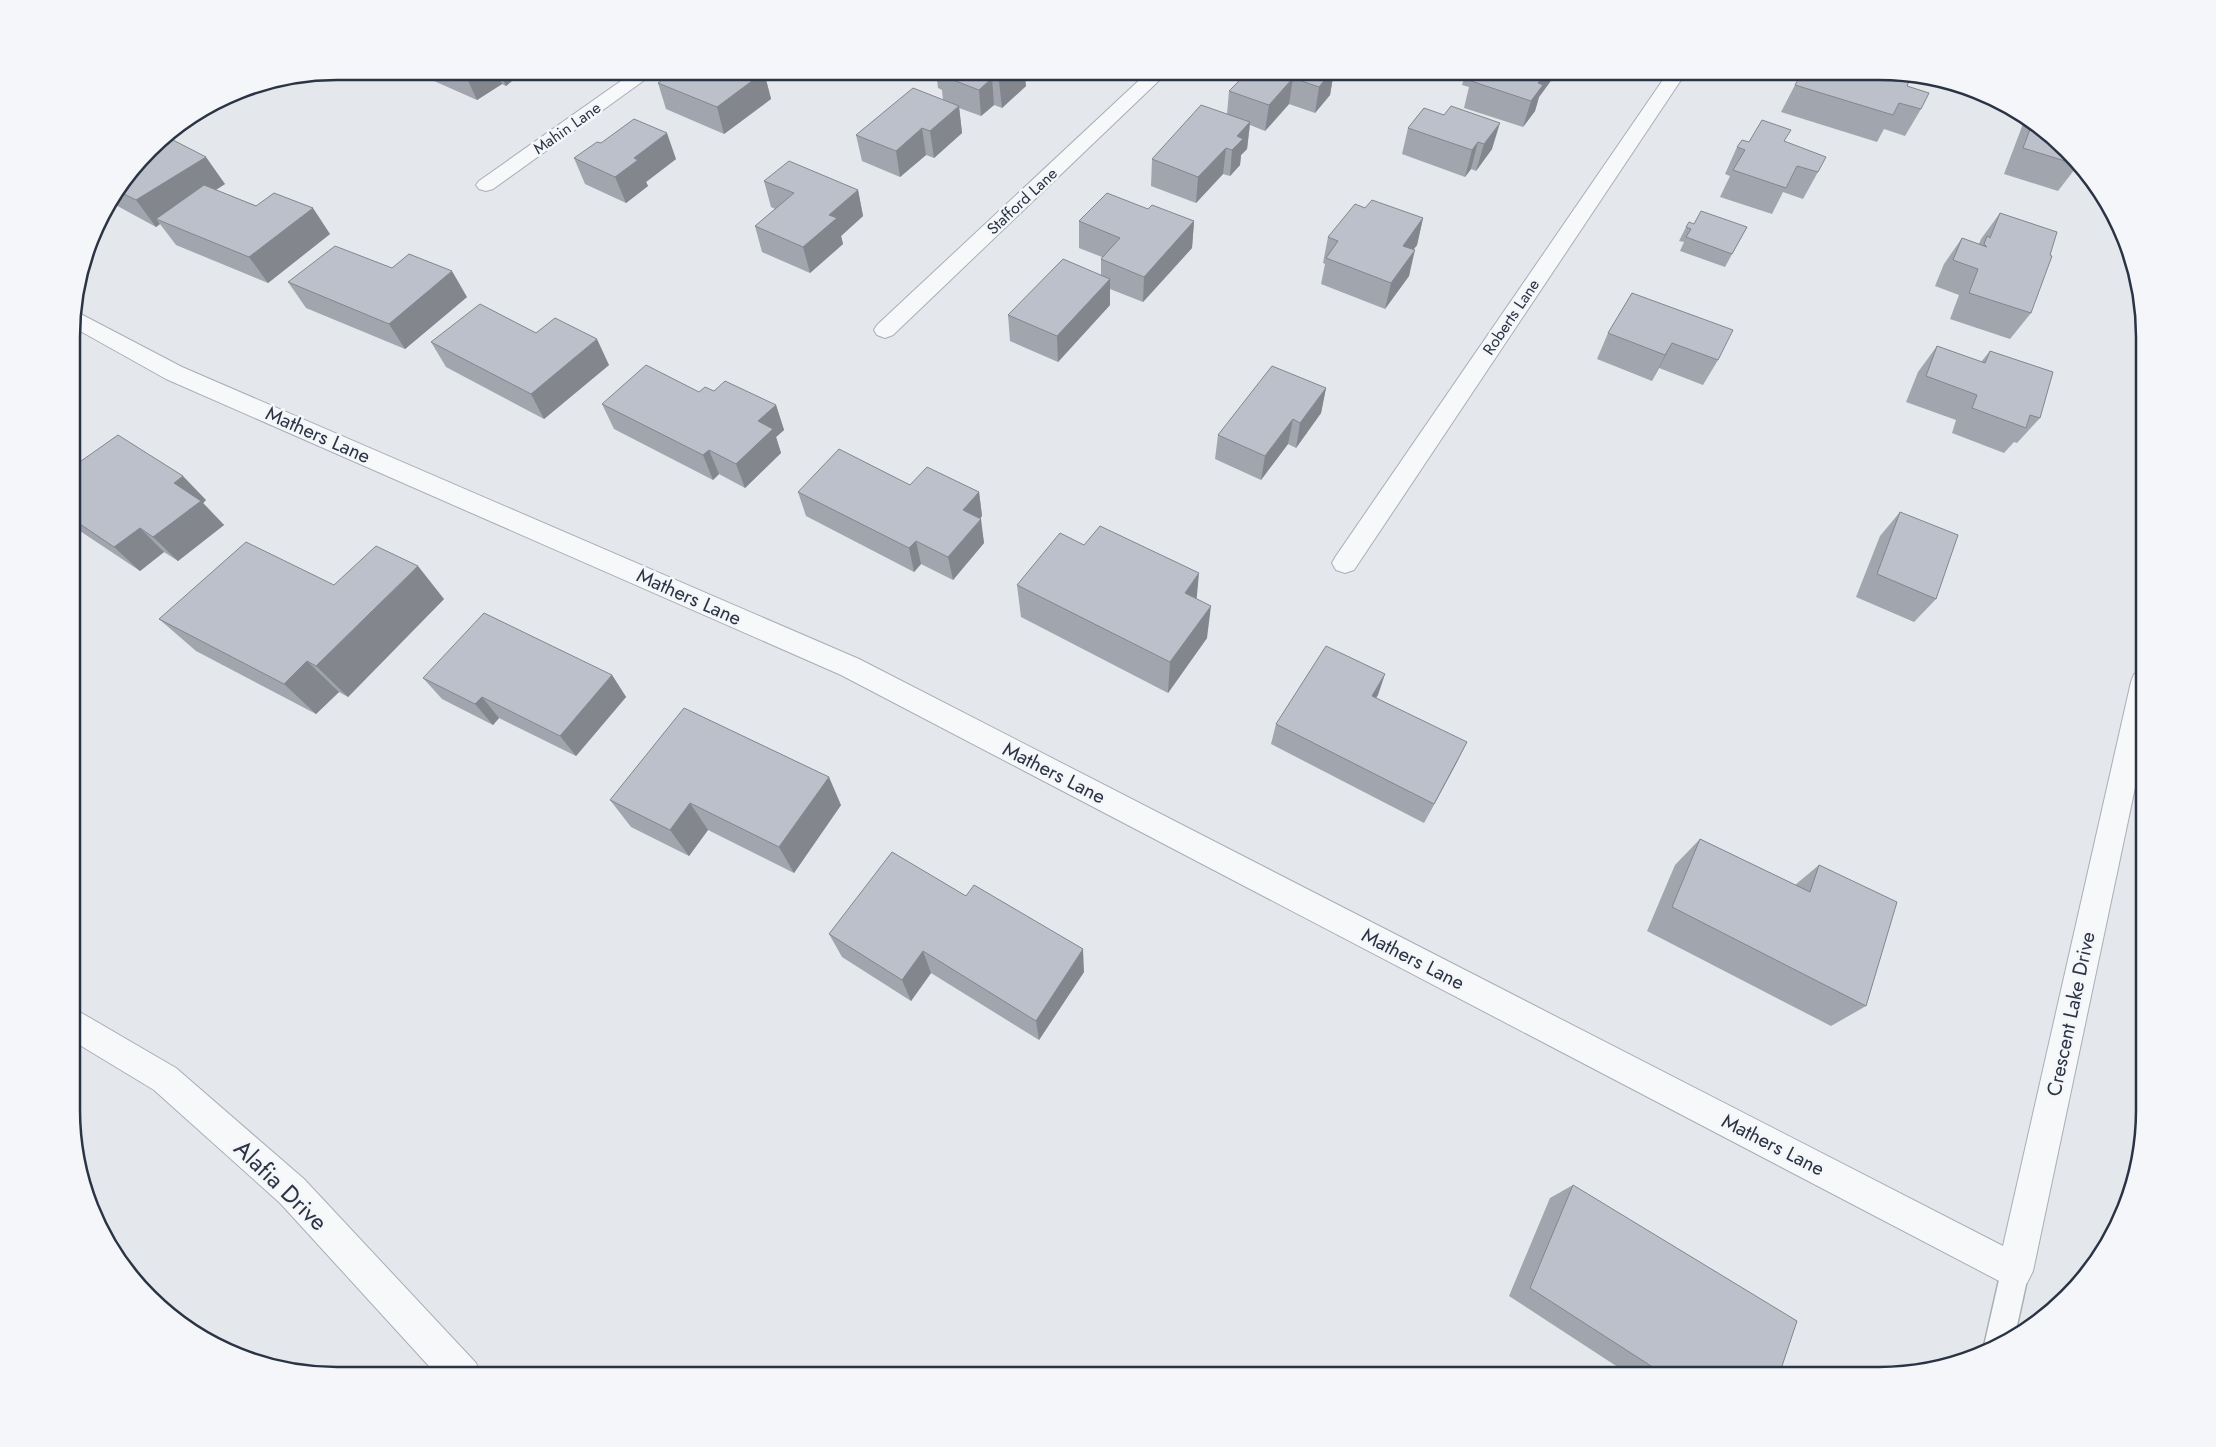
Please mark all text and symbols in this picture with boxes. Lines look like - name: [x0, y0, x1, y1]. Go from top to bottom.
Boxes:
- street label: Mahin Lane: [528, 96, 606, 160]
- street label: Stafford Lane: [982, 162, 1062, 240]
- street label: Roberts Lane: [1477, 274, 1545, 360]
- street label: Mathers Lane: [261, 399, 375, 471]
- street label: Mathers Lane: [632, 561, 746, 633]
- street label: Mathers Lane: [998, 735, 1110, 811]
- street label: Mathers Lane: [1357, 921, 1469, 997]
- street label: Crescent Lake Drive: [2039, 929, 2103, 1099]
- street label: Mathers Lane: [1717, 1107, 1829, 1183]
- street label: Alafia Drive: [226, 1131, 336, 1239]

